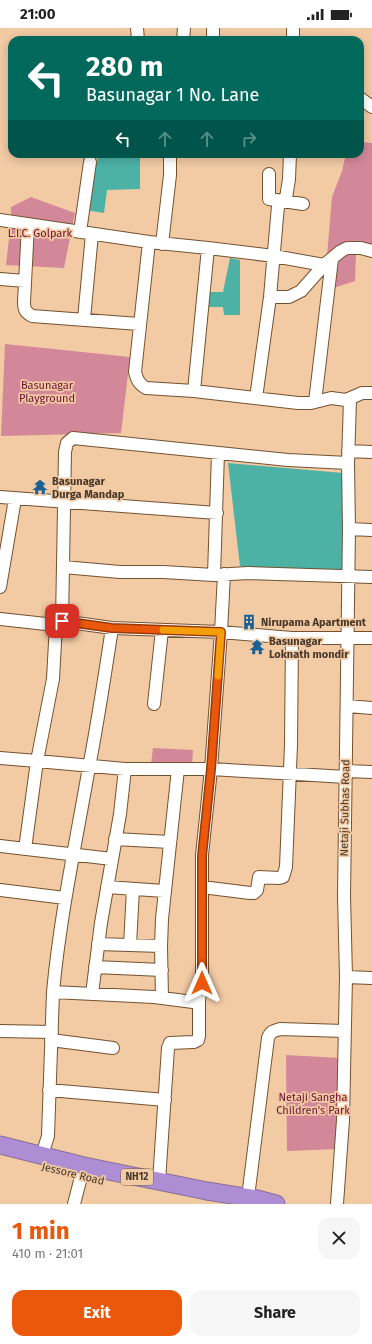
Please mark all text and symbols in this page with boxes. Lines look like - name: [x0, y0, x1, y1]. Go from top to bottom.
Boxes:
- text: 21:00: [20, 5, 56, 23]
- text: 280 m: [86, 50, 163, 83]
- icon: left: [20, 52, 72, 104]
- text: Basunagar 1 No. Lane: [86, 84, 259, 106]
- icon: left: [112, 128, 134, 150]
- icon: ahead: [154, 128, 176, 150]
- icon: ahead: [196, 128, 218, 150]
- icon: right: [238, 128, 260, 150]
- park label: L.I.C. Golpark: [8, 227, 73, 240]
- park label: Basunagar Playground: [19, 379, 75, 405]
- place label: Basunagar Durga Mandap: [52, 475, 125, 501]
- temple icon: Basunagar Durga Mandap: [31, 478, 49, 496]
- pin: [45, 604, 79, 638]
- icon: arrive: [51, 610, 73, 632]
- building icon: Nirupama Apartment: [240, 613, 258, 631]
- place label: Nirupama Apartment: [261, 616, 367, 629]
- place label: Basunagar Loknath mondir: [269, 635, 349, 661]
- temple icon: Basunagar Loknath mondir: [248, 638, 266, 656]
- street label: Netaji Subhas Road: [338, 759, 352, 857]
- position arrow: [181, 962, 223, 1004]
- park label: Netaji Sangha Children's Park: [276, 1091, 350, 1117]
- street label: Jessore Road: [40, 1160, 106, 1188]
- road number: NH12: [121, 1169, 153, 1185]
- text: 1 min: [12, 1217, 70, 1245]
- button: close: [318, 1217, 360, 1259]
- text: 410 m · 21:01: [12, 1246, 83, 1261]
- button: Exit: [12, 1290, 182, 1336]
- button: Share: [190, 1290, 360, 1336]

